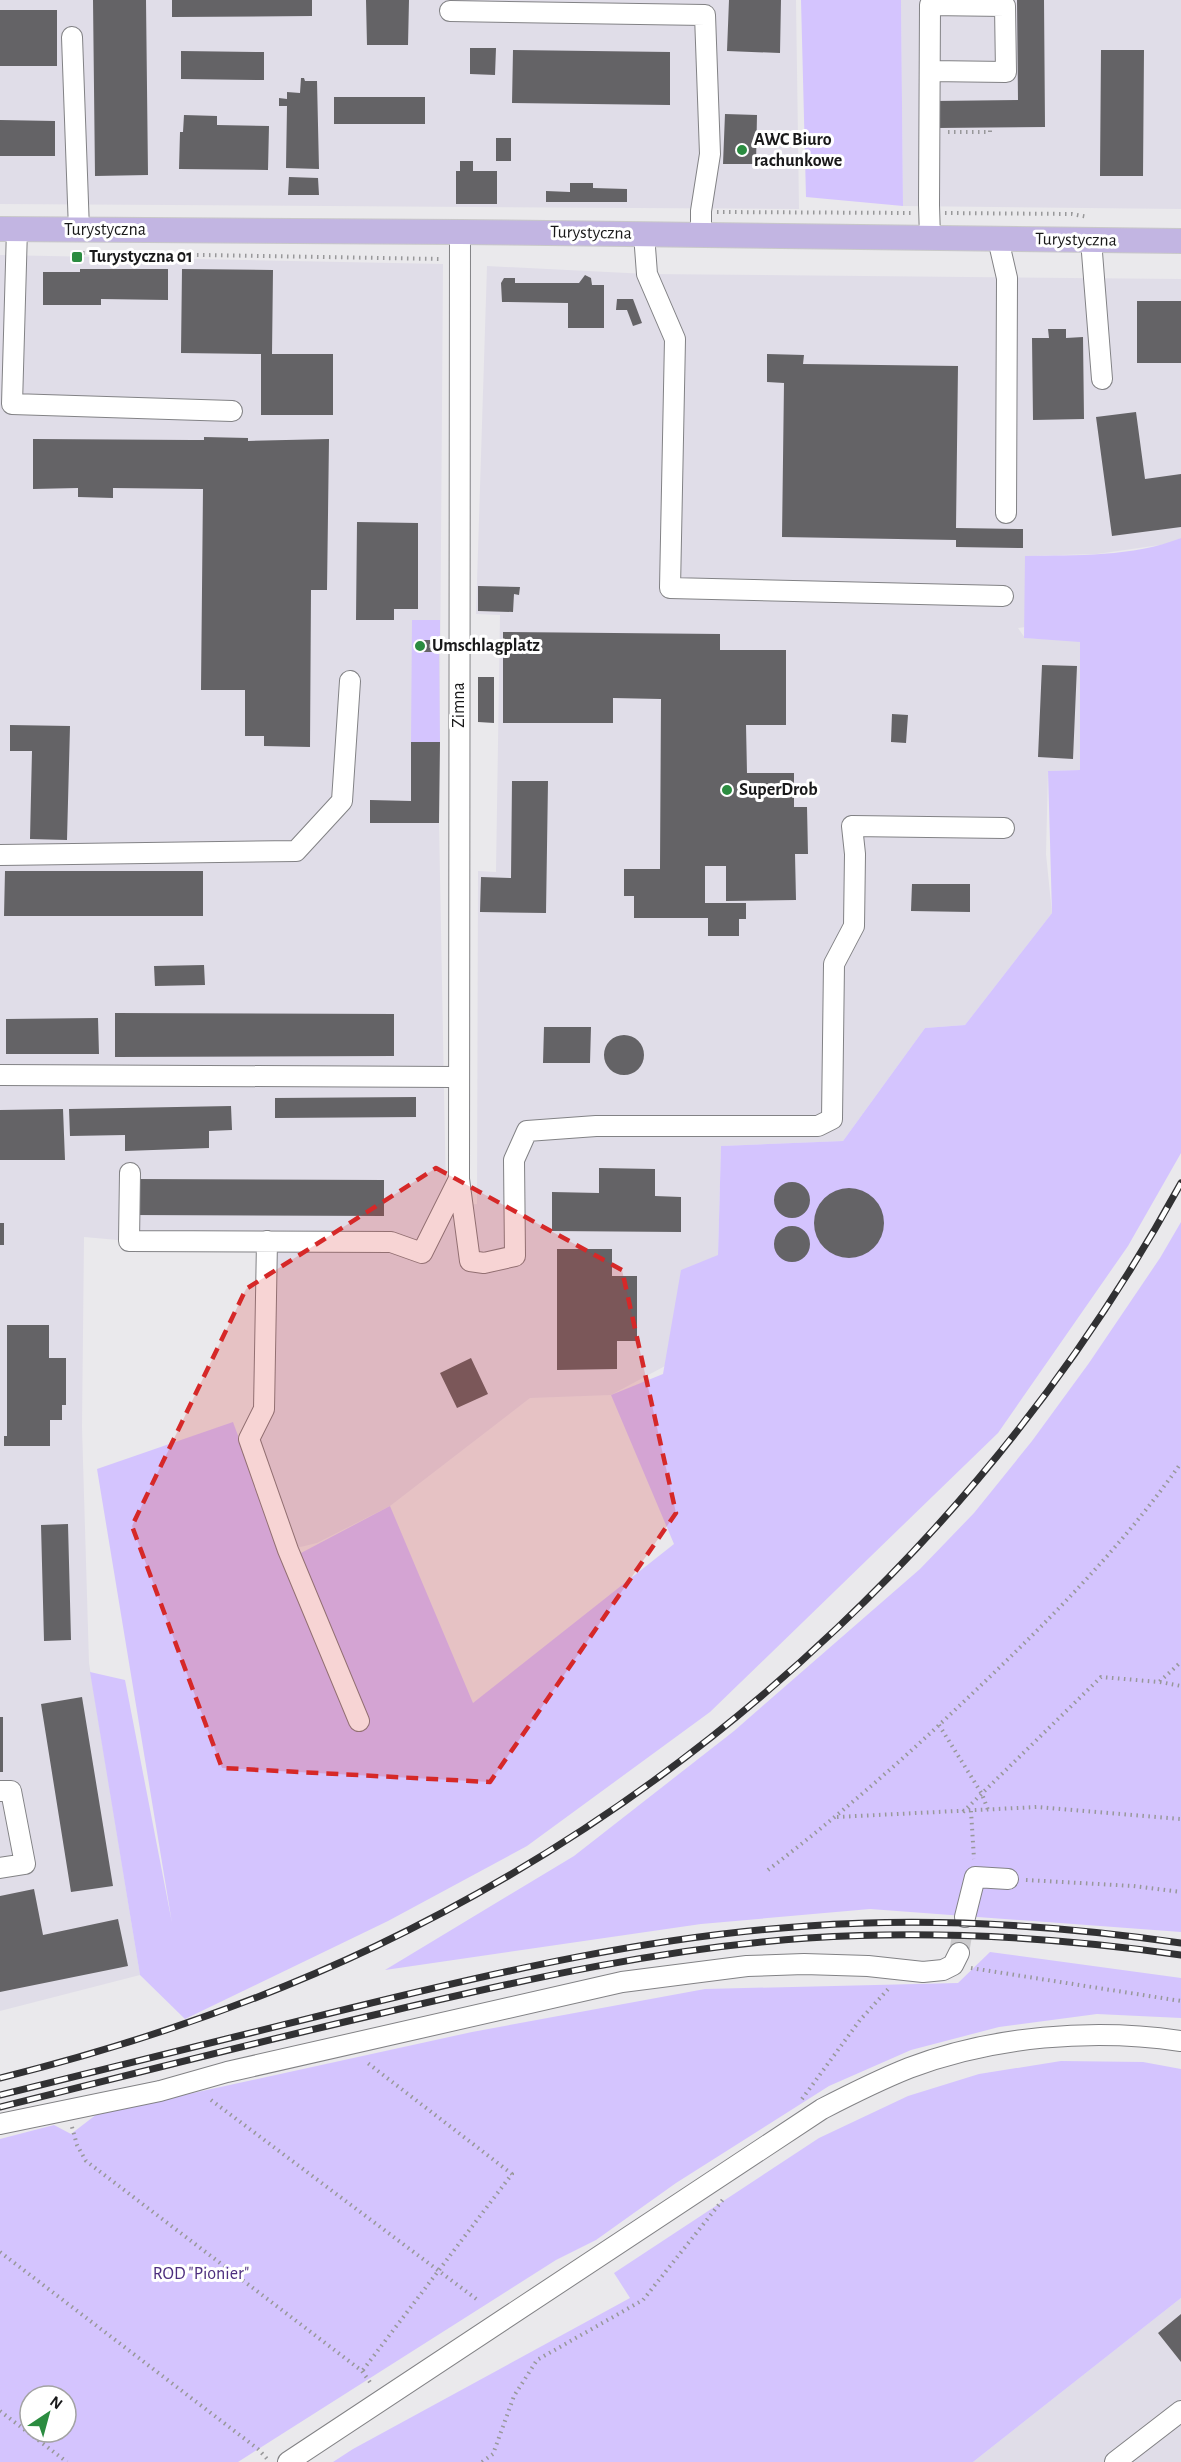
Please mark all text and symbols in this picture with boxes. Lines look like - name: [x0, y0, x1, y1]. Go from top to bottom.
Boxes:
- place label: AWC Biuro rachunkowe: [754, 131, 842, 170]
- marker: AWC Biuro rachunkowe: [735, 143, 749, 157]
- street label: Turystyczna: [64, 221, 146, 239]
- street label: Turystyczna: [550, 223, 632, 243]
- street label: Turystyczna: [1035, 230, 1117, 250]
- place label: Turystyczna 01: [89, 248, 193, 266]
- marker: Turystyczna 01: [70, 250, 84, 264]
- place label: Umschlagplatz: [432, 637, 540, 655]
- marker: Umschlagplatz: [413, 639, 427, 653]
- street label: Zimna: [450, 682, 468, 728]
- place label: SuperDrob: [739, 781, 818, 799]
- marker: SuperDrob: [720, 783, 734, 797]
- park label: ROD "Pionier": [153, 2265, 249, 2283]
- north arrow: [18, 2384, 78, 2444]
- text: N: [47, 2393, 65, 2412]

